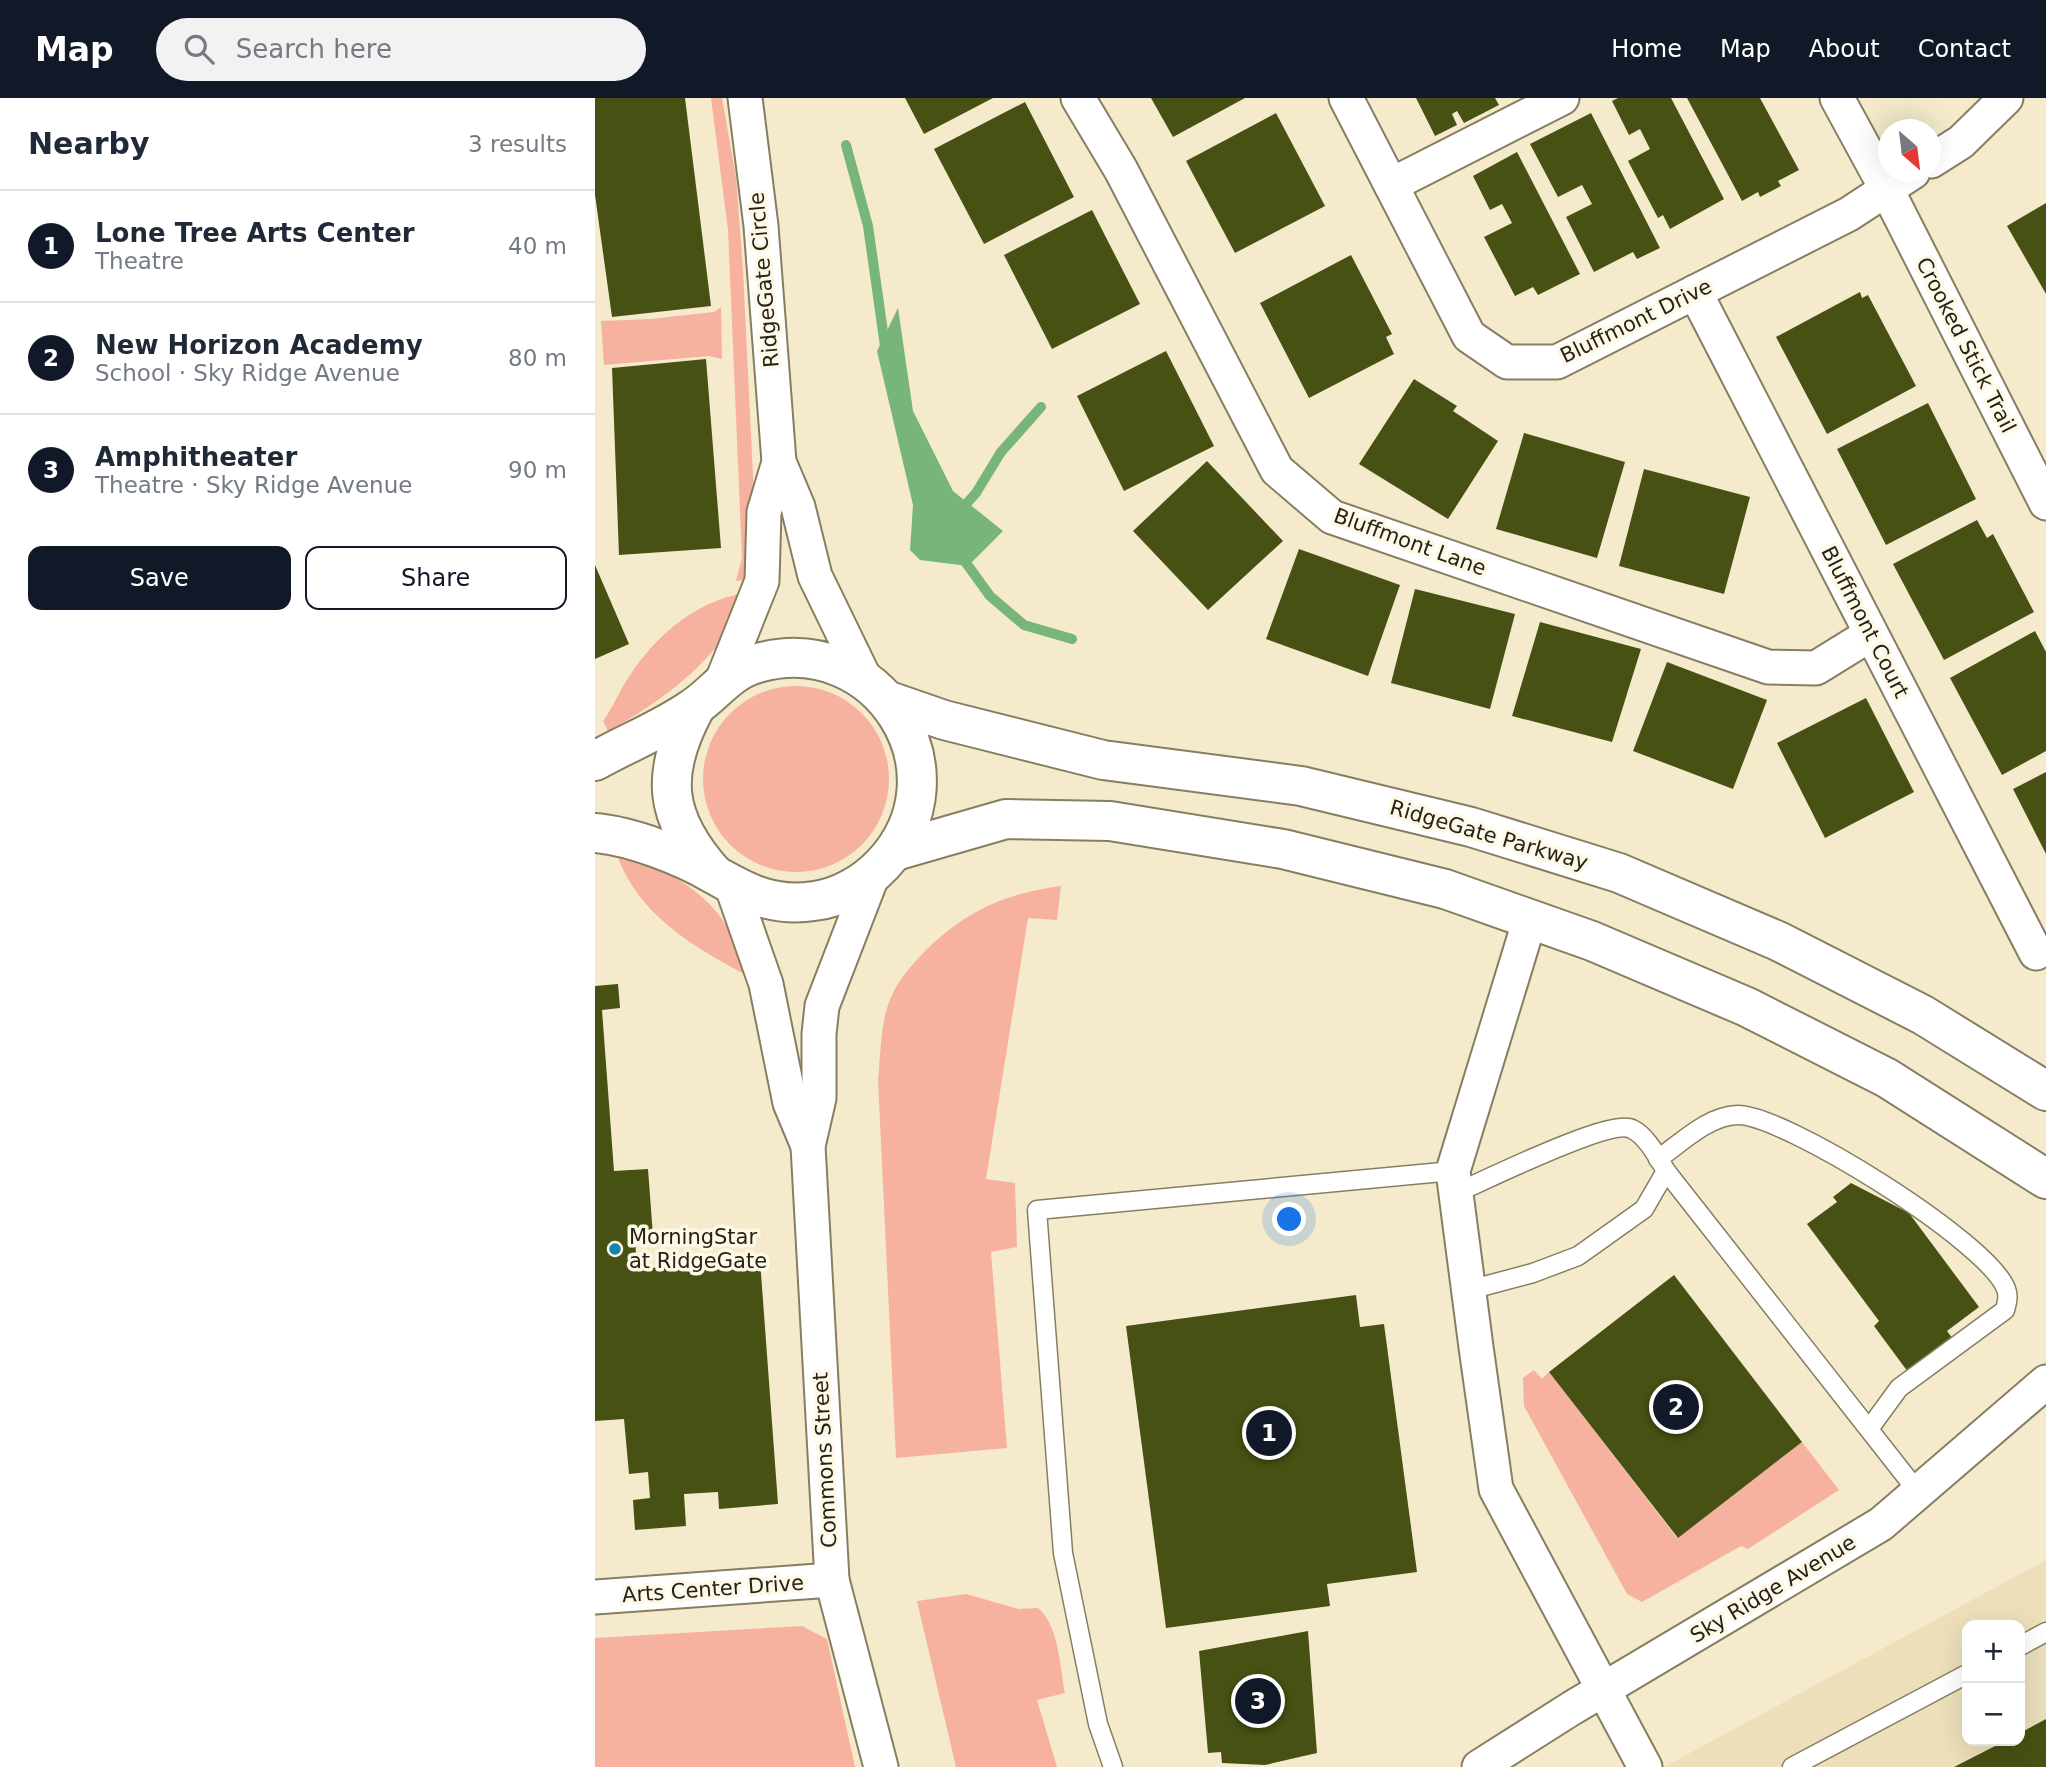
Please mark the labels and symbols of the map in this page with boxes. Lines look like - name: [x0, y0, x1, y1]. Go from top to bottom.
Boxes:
- north arrow: [1878, 119, 1941, 182]
- street label: RidgeGate Circle: [744, 191, 784, 369]
- street label: Crooked Stick Trail: [1911, 253, 2021, 437]
- street label: Bluffmont Drive: [1556, 274, 1716, 368]
- street label: Bluffmont Lane: [1331, 503, 1489, 581]
- street label: Bluffmont Court: [1816, 542, 1914, 702]
- street label: RidgeGate Parkway: [1387, 795, 1591, 875]
- your location: [1272, 1202, 1306, 1236]
- place label: MorningStar at RidgeGate: [629, 1225, 767, 1273]
- marker: MorningStar at RidgeGate: [607, 1241, 623, 1257]
- street label: Commons Street: [808, 1371, 842, 1549]
- pin: 2: [1653, 1381, 1699, 1433]
- pin: 1: [1246, 1407, 1292, 1459]
- street label: Sky Ridge Avenue: [1686, 1530, 1860, 1648]
- street label: Arts Center Drive: [621, 1571, 805, 1607]
- pin: 3: [1235, 1675, 1281, 1727]

